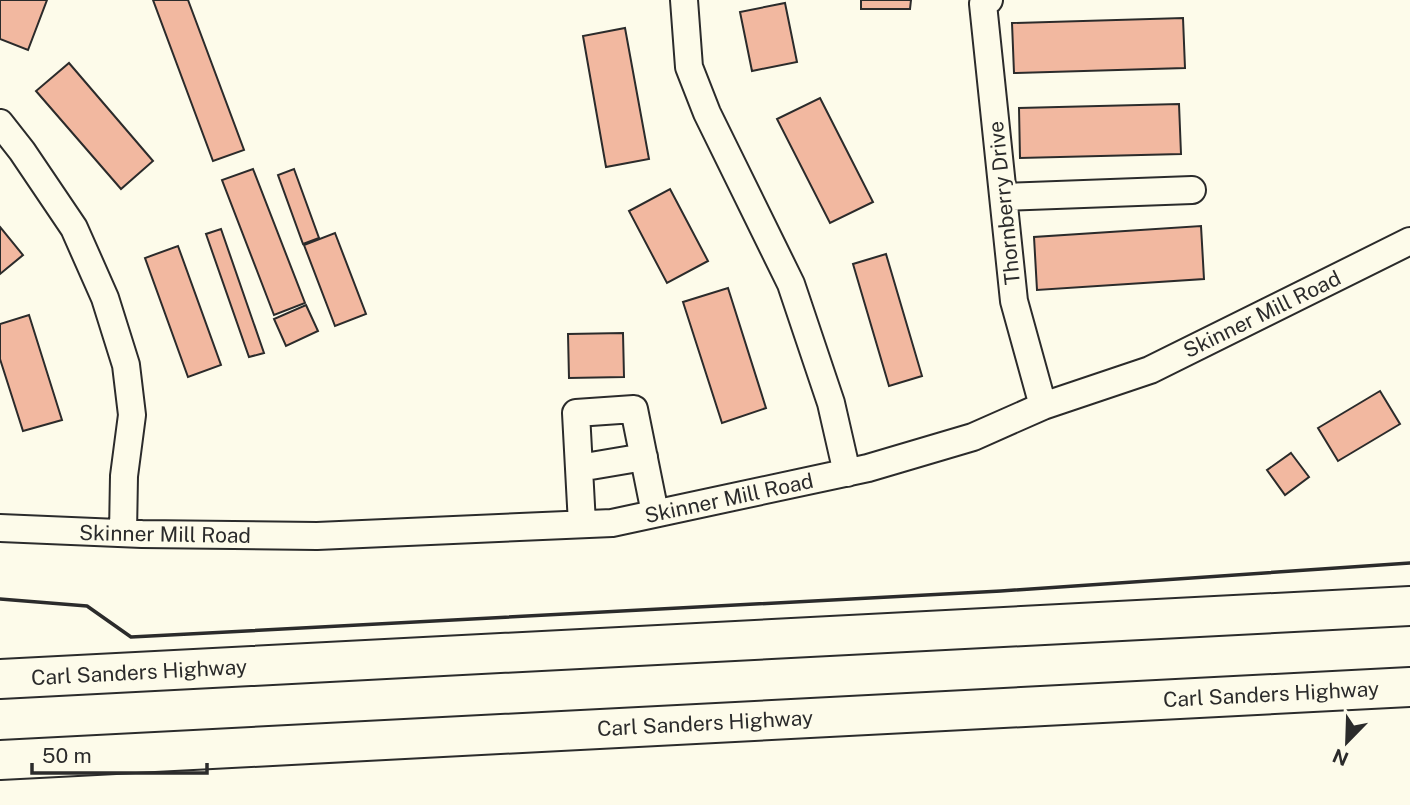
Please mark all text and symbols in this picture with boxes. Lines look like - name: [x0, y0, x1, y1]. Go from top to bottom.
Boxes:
- street label: Thornberry Drive: [983, 120, 1025, 286]
- street label: Skinner Mill Road: [1179, 265, 1345, 363]
- street label: Skinner Mill Road: [642, 468, 816, 528]
- street label: Skinner Mill Road: [79, 520, 251, 548]
- street label: Carl Sanders Highway: [30, 654, 248, 690]
- street label: Carl Sanders Highway: [1162, 676, 1380, 712]
- street label: Carl Sanders Highway: [596, 705, 814, 741]
- north arrow: [1312, 707, 1382, 777]
- scale bar: [32, 732, 206, 776]
- text: 50 m: [42, 743, 92, 768]
- text: N: [1329, 745, 1351, 771]

